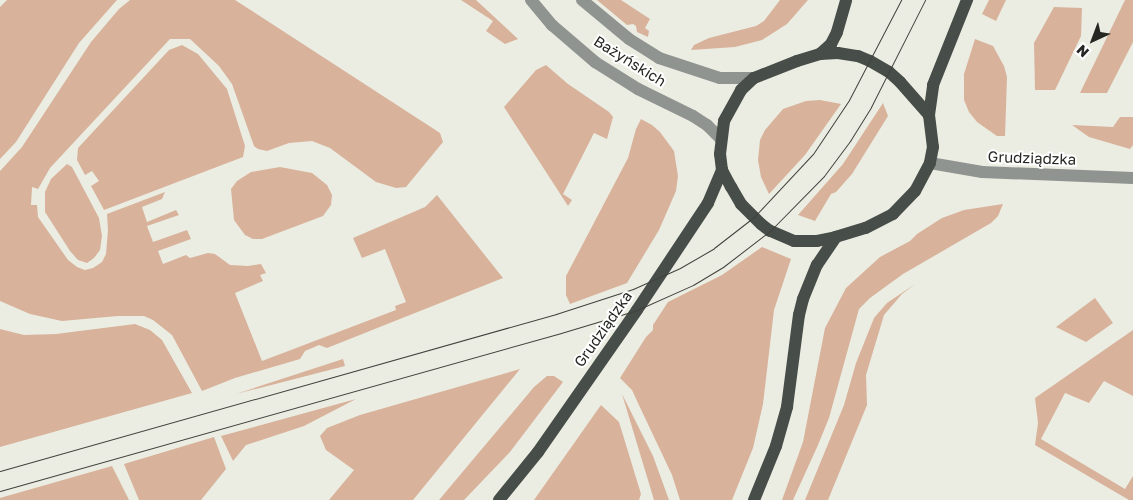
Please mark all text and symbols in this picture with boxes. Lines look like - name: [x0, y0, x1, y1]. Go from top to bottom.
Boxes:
- north arrow: [1068, 15, 1118, 65]
- street label: Bażyńskich: [591, 32, 669, 90]
- text: N: [1073, 41, 1092, 61]
- street label: Grudziądzka: [987, 147, 1077, 169]
- street label: Grudziądzka: [570, 288, 636, 370]

